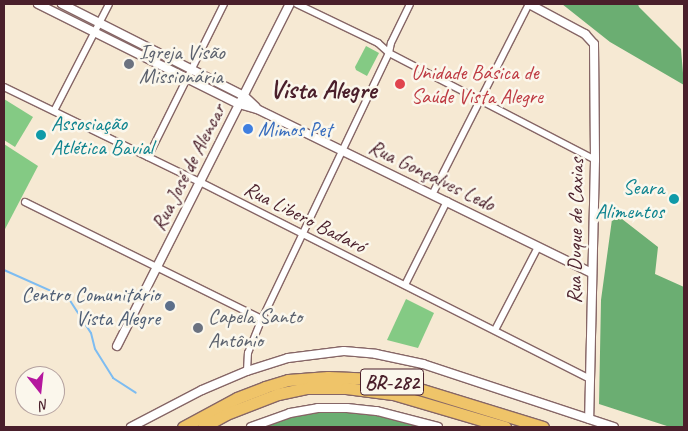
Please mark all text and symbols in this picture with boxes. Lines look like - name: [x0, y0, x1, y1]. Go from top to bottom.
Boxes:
- place label: Igreja Visão Missionária: [139, 39, 225, 89]
- marker: Igreja Visão Missionária: [123, 58, 135, 70]
- place label: Unidade Básica de Saúde Vista Alegre: [411, 59, 543, 109]
- district label: Vista Alegre: [270, 74, 376, 106]
- marker: Unidade Básica de Saúde Vista Alegre: [393, 77, 407, 91]
- street label: Rua José de Alencar: [145, 99, 231, 235]
- place label: Assosiação Atlética Bavial: [51, 110, 153, 160]
- place label: Mimos Pet: [258, 116, 332, 142]
- marker: Mimos Pet: [242, 123, 254, 135]
- marker: Assosiação Atlética Bavial: [35, 129, 47, 141]
- street label: Rua Gonçalves Ledo: [365, 134, 499, 216]
- street label: Rua Duque de Caxias: [561, 158, 589, 304]
- place label: Seara Alimentos: [595, 174, 664, 224]
- street label: Rua Libero Badaró: [240, 176, 370, 258]
- marker: Seara Alimentos: [668, 193, 680, 205]
- place label: Centro Comunitário Vista Alegre: [21, 281, 160, 331]
- marker: Centro Comunitário Vista Alegre: [164, 300, 176, 312]
- place label: Capela Santo Antônio: [208, 303, 302, 353]
- marker: Capela Santo Antônio: [192, 322, 204, 334]
- road number: BR-282: [360, 364, 424, 400]
- north arrow: [15, 366, 65, 416]
- text: N: [37, 396, 51, 414]

